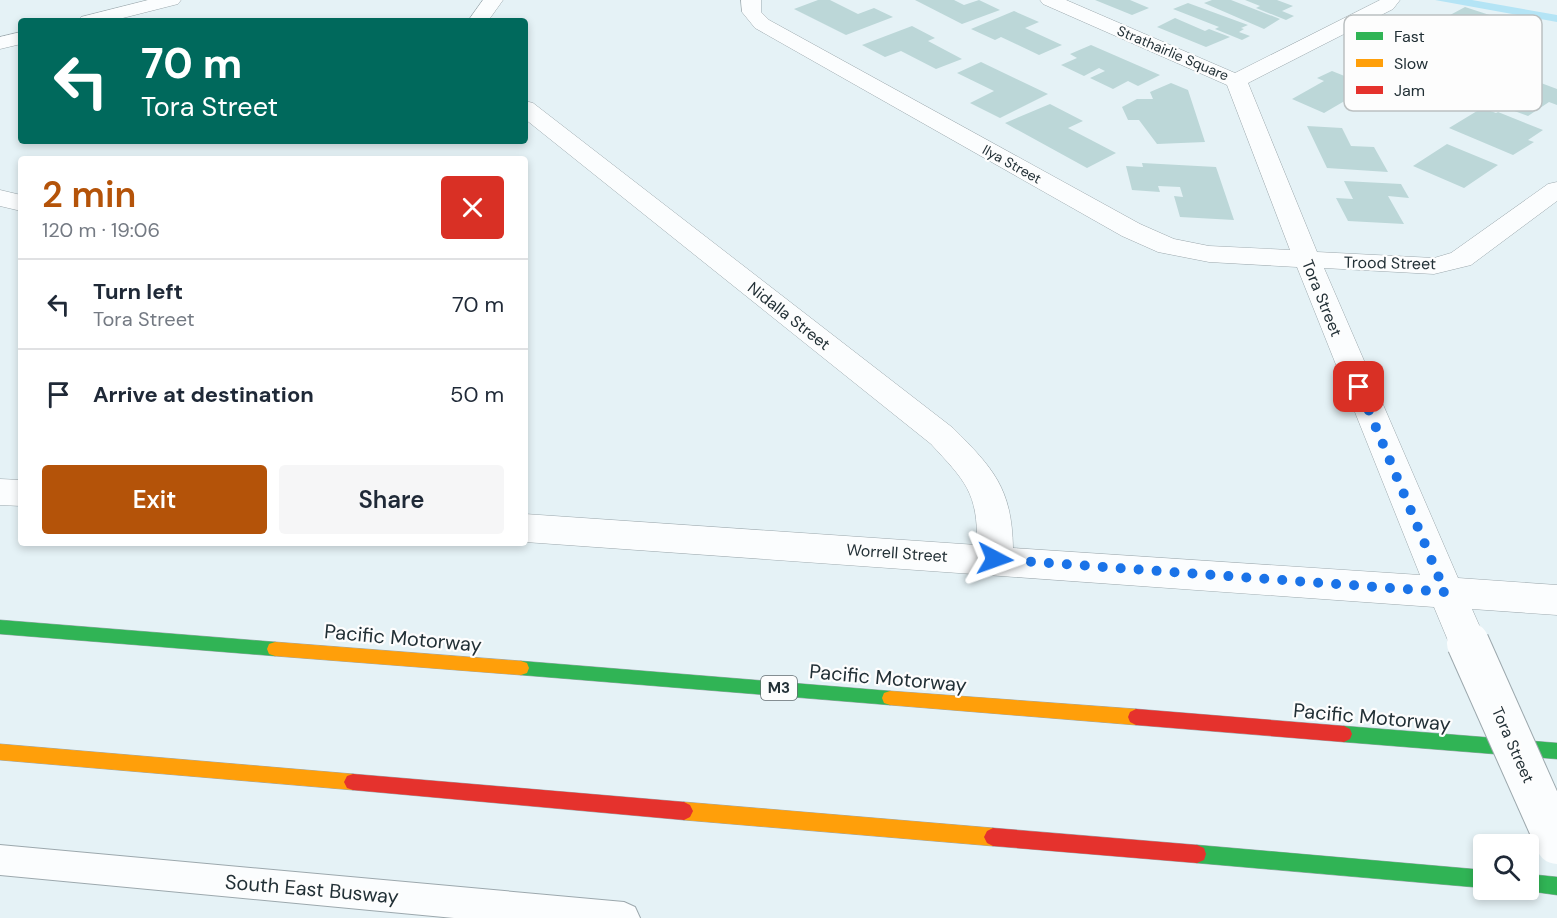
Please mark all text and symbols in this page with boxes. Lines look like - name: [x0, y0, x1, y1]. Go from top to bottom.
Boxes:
- legend: [1344, 15, 1542, 111]
- street label: Strathairlie Square: [1114, 21, 1232, 85]
- text: Fast: [1394, 26, 1425, 47]
- text: 70 m: [141, 36, 242, 91]
- icon: left: [42, 42, 120, 120]
- text: Slow: [1394, 53, 1428, 74]
- text: Jam: [1394, 80, 1425, 101]
- text: Tora Street: [141, 89, 278, 124]
- street label: Ilya Street: [979, 140, 1045, 188]
- text: 2 min: [42, 171, 136, 218]
- button: close: [441, 176, 504, 239]
- text: 120 m · 19:06: [42, 217, 160, 243]
- street label: Trood Street: [1344, 252, 1436, 274]
- street label: Tora Street: [1297, 256, 1347, 340]
- text: Turn left: [93, 277, 183, 306]
- street label: Nidalla Street: [743, 277, 835, 355]
- icon: left: [42, 288, 75, 321]
- text: 70 m: [452, 290, 504, 319]
- text: Tora Street: [93, 306, 195, 332]
- pin: [1333, 361, 1384, 412]
- icon: arrive: [1342, 370, 1375, 403]
- icon: arrive: [42, 378, 75, 411]
- text: Arrive at destination: [93, 380, 314, 409]
- text: 50 m: [450, 380, 504, 409]
- button: Exit: [42, 465, 267, 534]
- button: Share: [279, 465, 504, 534]
- position arrow: [963, 527, 1027, 591]
- street label: Worrell Street: [846, 539, 948, 567]
- street label: Pacific Motorway: [323, 618, 483, 658]
- street label: Pacific Motorway: [808, 658, 968, 698]
- road number: M3: [761, 676, 797, 700]
- street label: Pacific Motorway: [1292, 697, 1452, 737]
- street label: Tora Street: [1487, 704, 1539, 786]
- map controls: [1473, 834, 1539, 900]
- button: search: [1473, 834, 1539, 900]
- street label: South East Busway: [224, 868, 400, 910]

